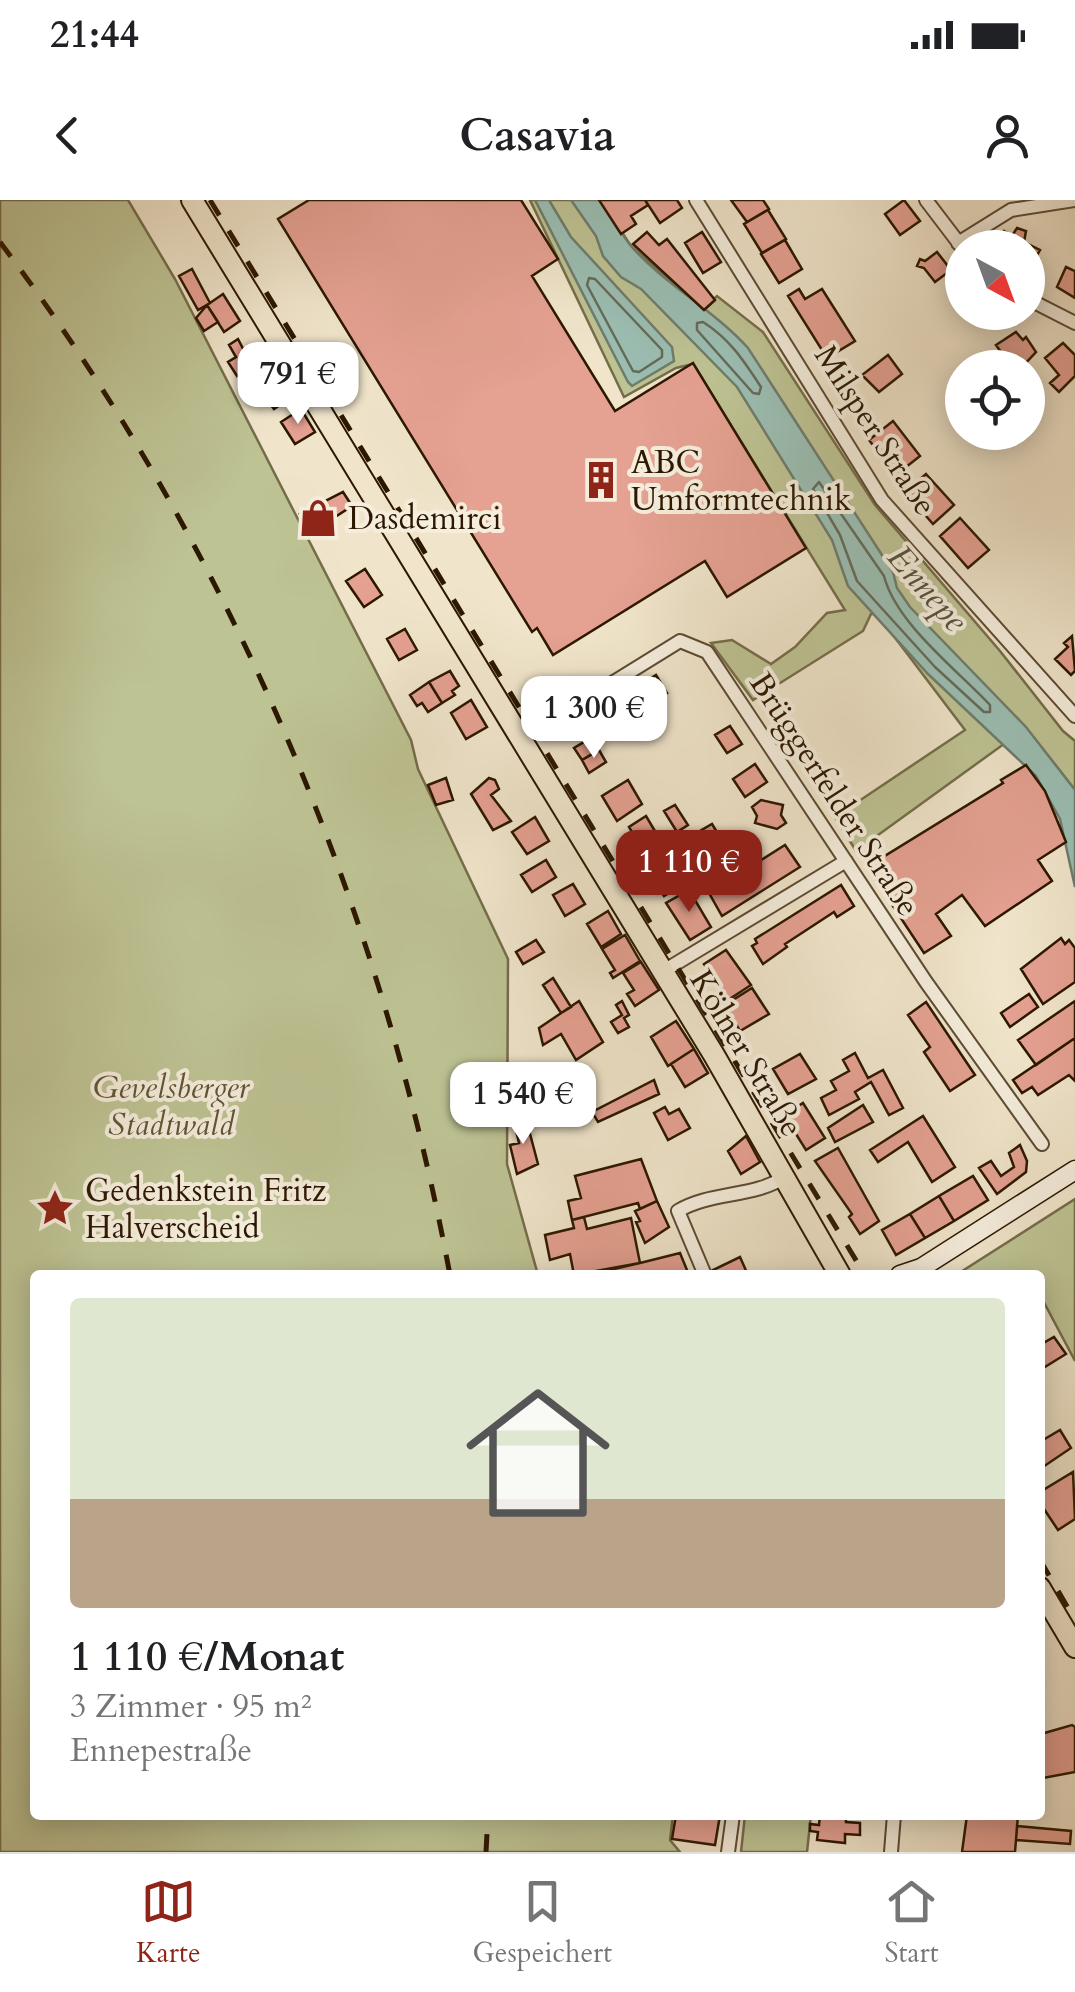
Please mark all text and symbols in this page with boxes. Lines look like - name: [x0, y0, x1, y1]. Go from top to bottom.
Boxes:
- text: 21:44: [50, 9, 139, 61]
- text: Casavia: [459, 105, 616, 166]
- icon: back: [40, 108, 95, 163]
- icon: person: [980, 108, 1035, 163]
- north arrow: [945, 230, 1045, 330]
- map controls: [945, 230, 1045, 450]
- street label: Milsper Straße: [804, 337, 947, 524]
- pin: 791 €: [228, 342, 368, 427]
- button: locate: [945, 350, 1045, 450]
- text: 791 €: [260, 352, 336, 396]
- place label: ABC Umformtechnik: [631, 441, 851, 522]
- building icon: ABC Umformtechnik: [580, 459, 622, 501]
- shop icon: Dasdemirci: [297, 497, 339, 539]
- place label: Dasdemirci: [348, 497, 501, 541]
- water label: Ennepe: [876, 535, 979, 643]
- street label: Brüggerfelder Straße: [739, 664, 930, 925]
- pin: 1 300 €: [502, 676, 686, 761]
- text: 1 300 €: [543, 686, 645, 730]
- pin: 1 110 €: [597, 830, 781, 915]
- text: 1 110 €: [638, 840, 740, 884]
- street label: Kölner Straße: [679, 962, 813, 1145]
- pin: 1 540 €: [431, 1062, 615, 1147]
- park label: Gevelsberger Stadtwald: [93, 1066, 251, 1147]
- text: 1 540 €: [472, 1072, 574, 1116]
- place label: Gedenkstein Fritz Halverscheid: [85, 1169, 326, 1250]
- place icon: Gedenkstein Fritz Halverscheid: [34, 1187, 76, 1229]
- icon: home: [448, 1363, 628, 1543]
- text: 1 110 €/Monat: [70, 1628, 344, 1685]
- text: 3 Zimmer · 95 m²: [70, 1685, 312, 1729]
- text: Ennepestraße: [70, 1729, 252, 1773]
- tab: Karte: [136, 1874, 201, 1972]
- tab: Gespeichert: [473, 1874, 612, 1972]
- tab: Start: [884, 1874, 939, 1972]

